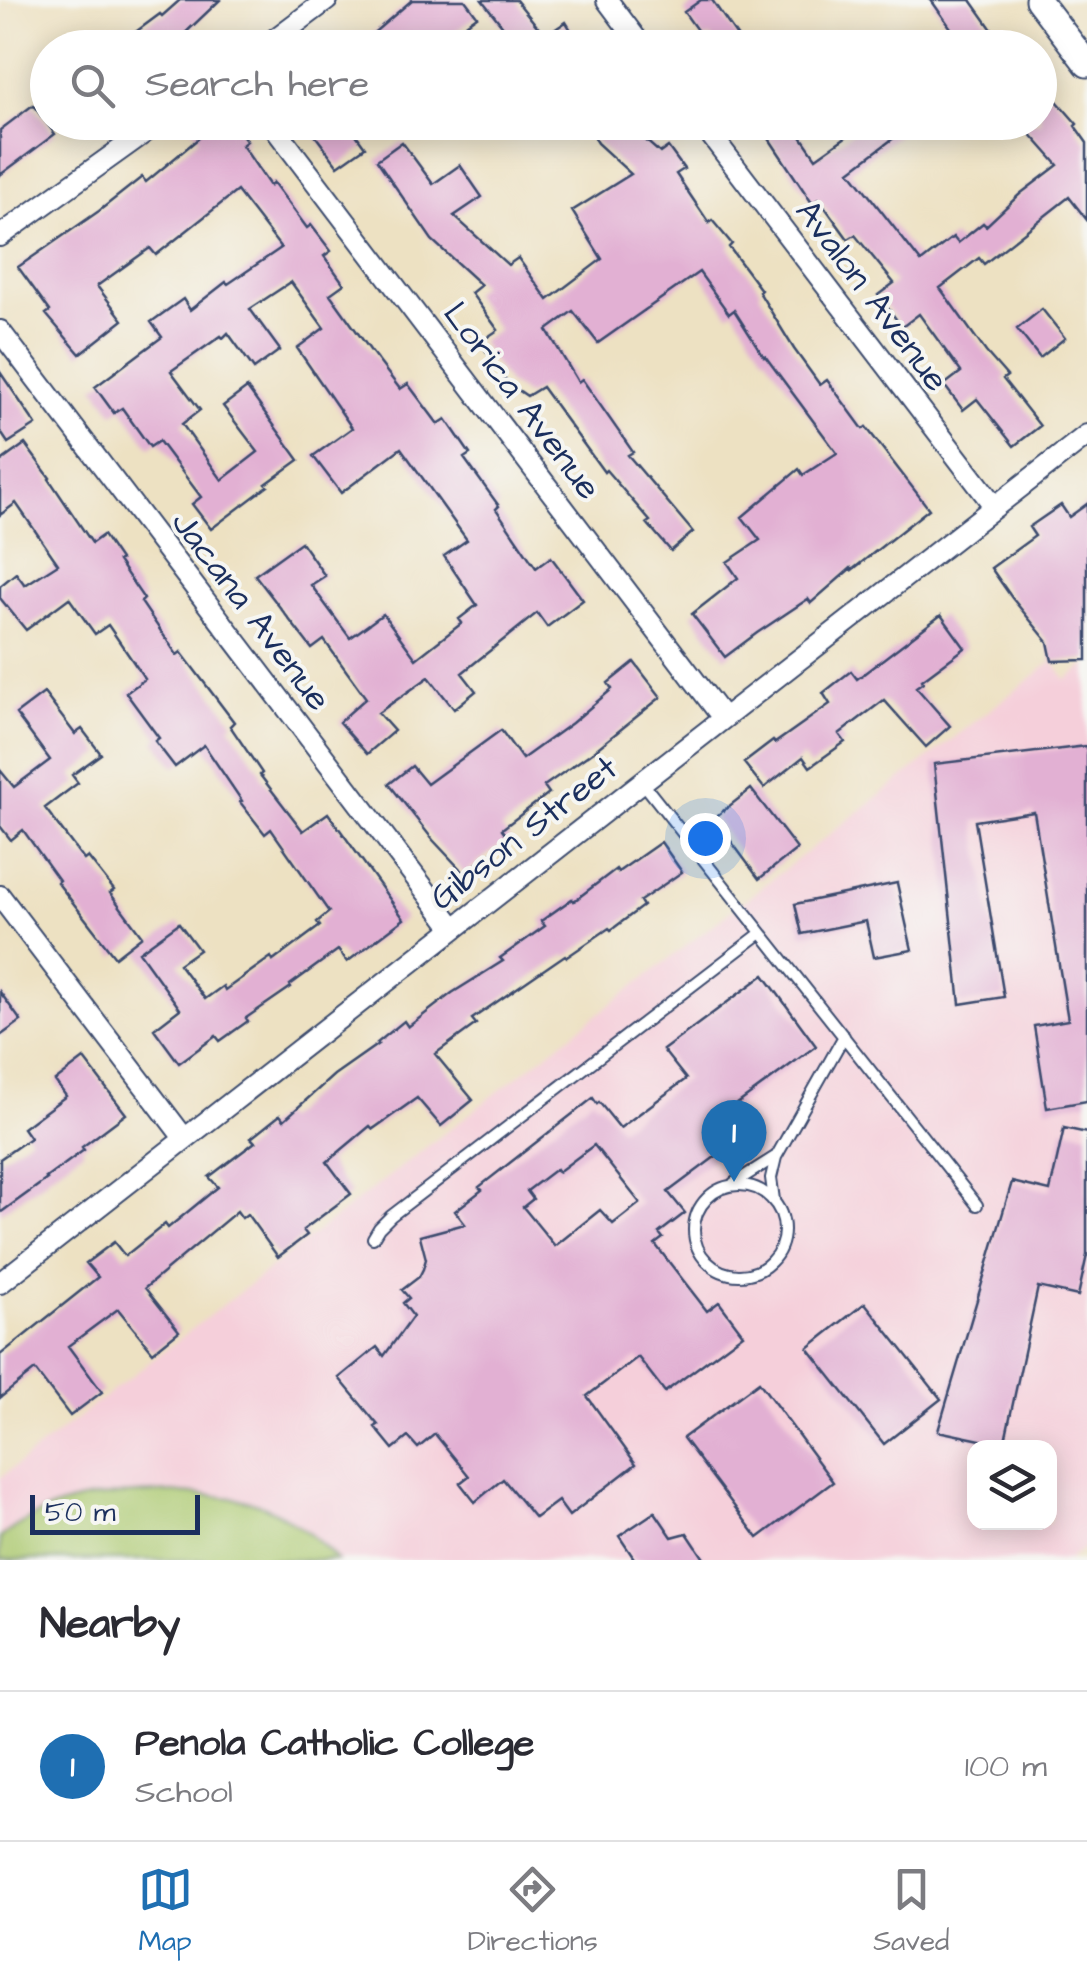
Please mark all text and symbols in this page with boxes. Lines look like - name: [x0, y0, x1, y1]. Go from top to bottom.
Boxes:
- search box: [30, 30, 1057, 140]
- icon: search: [65, 58, 120, 113]
- text: Search here: [145, 59, 369, 111]
- street label: Avalon Avenue: [783, 190, 960, 402]
- street label: Lorica Avenue: [431, 292, 612, 510]
- street label: Jacana Avenue: [159, 501, 342, 721]
- street label: Gibson Street: [420, 744, 628, 922]
- your location: [680, 813, 731, 864]
- pin: 1: [702, 1100, 766, 1182]
- map controls: [967, 1440, 1057, 1530]
- button: layers: [967, 1440, 1057, 1530]
- scale bar: [30, 1490, 200, 1534]
- text: 50 m: [45, 1493, 116, 1532]
- text: Nearby: [40, 1596, 180, 1654]
- text: Penola Catholic College: [135, 1718, 534, 1770]
- text: 1: [70, 1744, 75, 1789]
- text: 100 m: [965, 1744, 1047, 1789]
- text: School: [135, 1770, 233, 1815]
- tab: Map: [138, 1862, 193, 1961]
- tab: Directions: [468, 1862, 598, 1961]
- tab: Saved: [873, 1862, 949, 1961]

